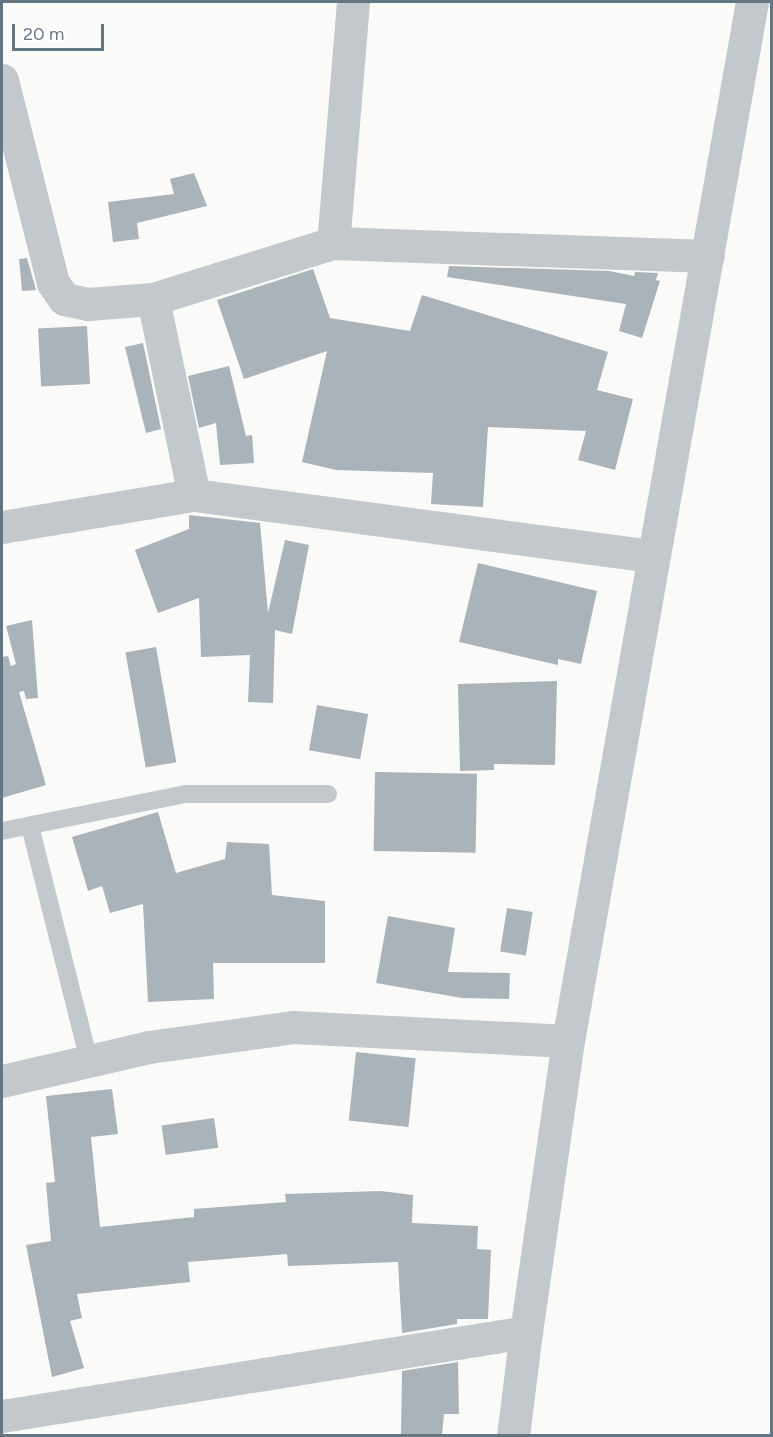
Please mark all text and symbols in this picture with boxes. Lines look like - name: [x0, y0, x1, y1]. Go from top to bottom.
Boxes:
- scale bar: [15, 12, 106, 50]
- text: 20 m: [23, 23, 64, 45]

